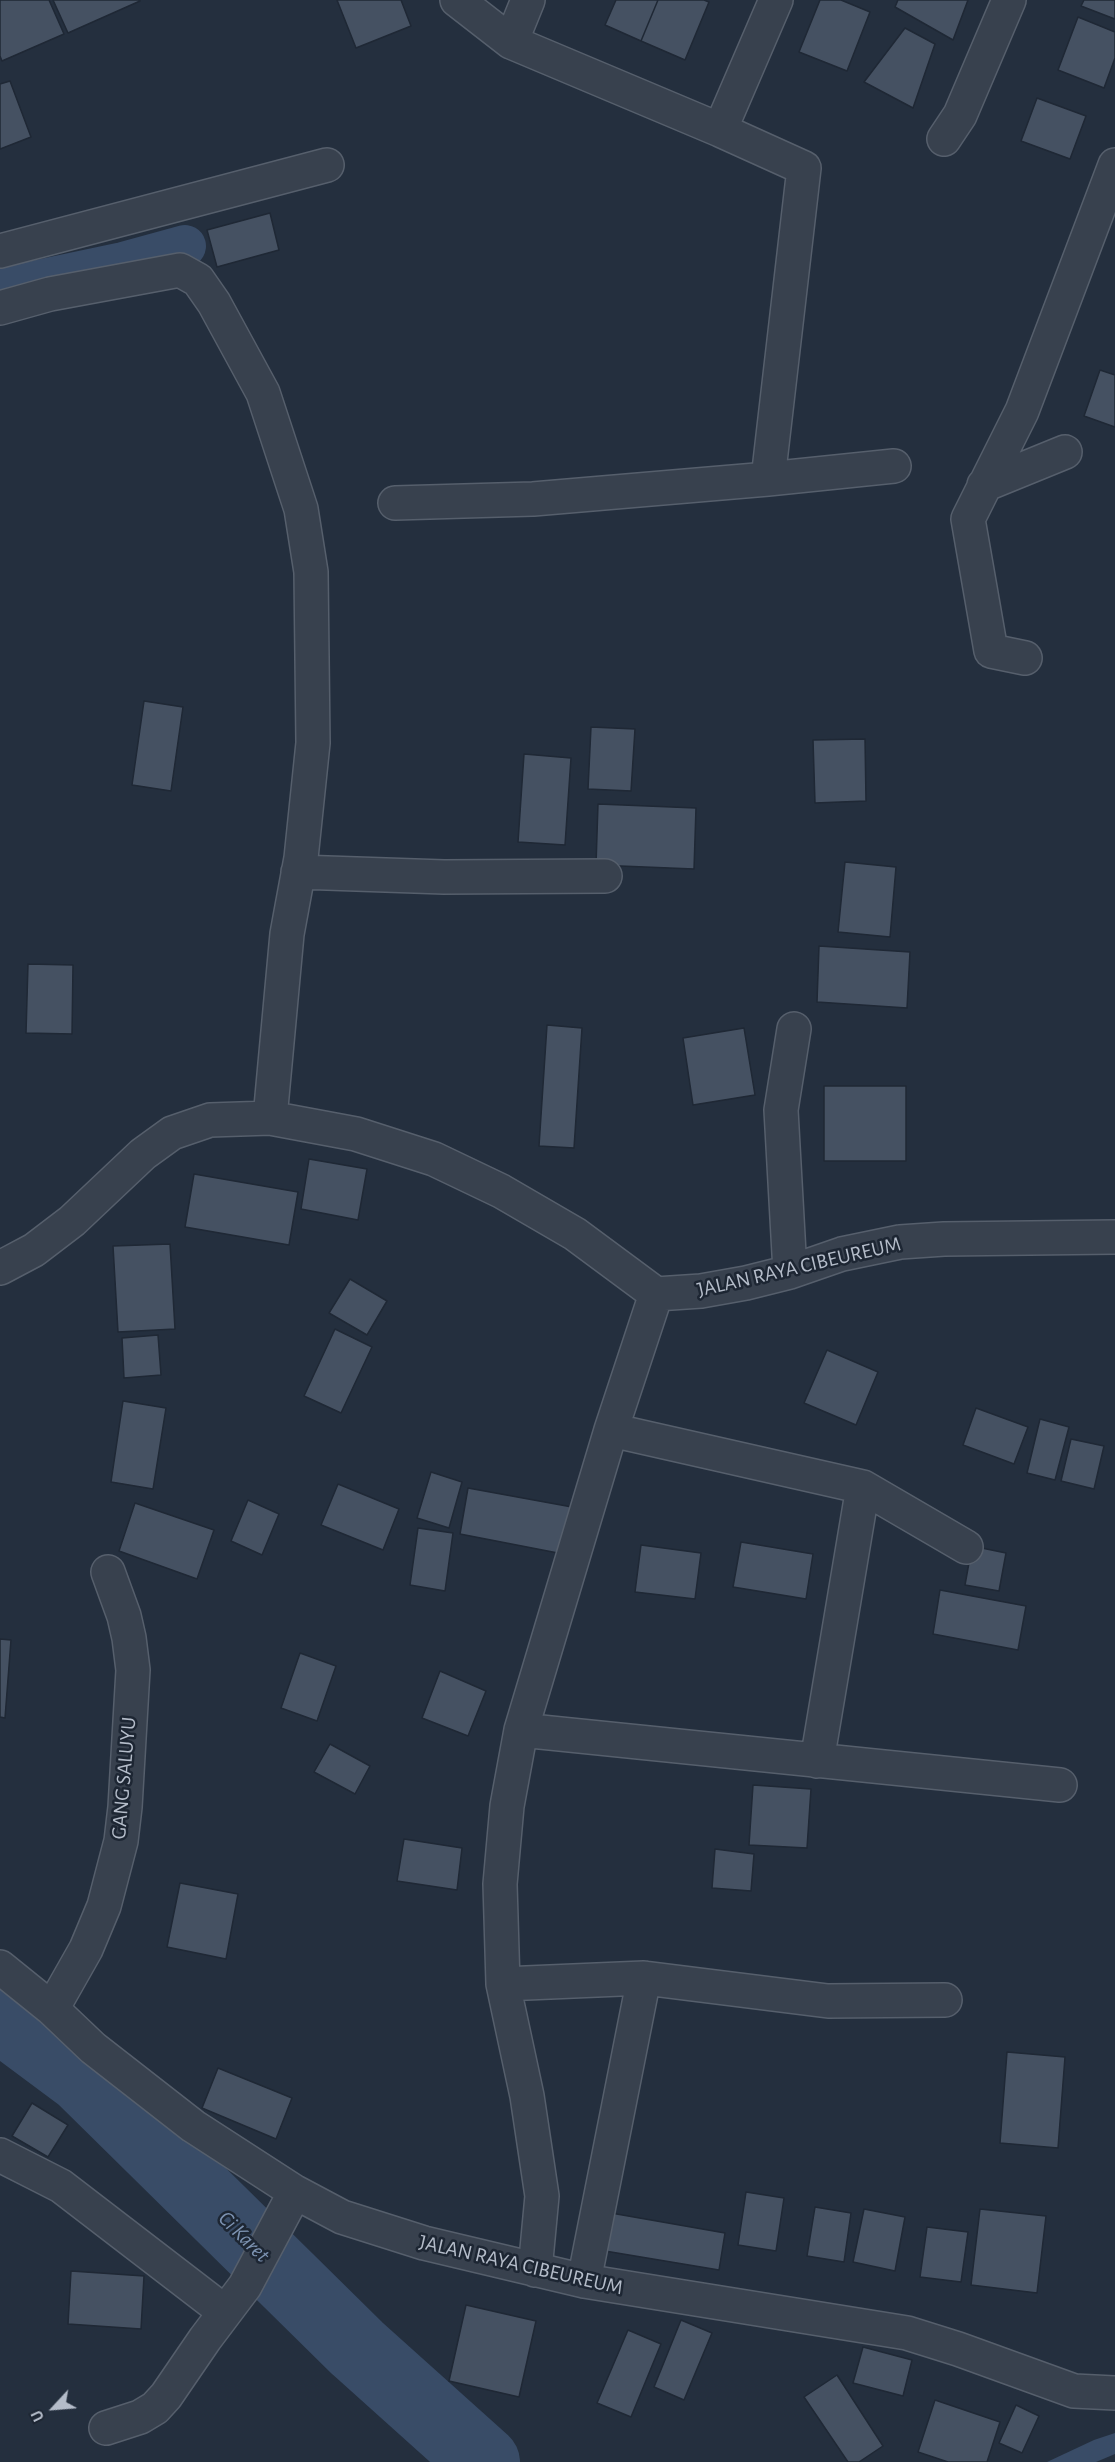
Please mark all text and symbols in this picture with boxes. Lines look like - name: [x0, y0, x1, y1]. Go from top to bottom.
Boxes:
- street label: JALAN RAYA CIBEUREUM: [695, 1231, 903, 1303]
- street label: GANG SALUYU: [106, 1716, 142, 1840]
- water label: Ci Karet: [213, 2206, 275, 2268]
- street label: JALAN RAYA CIBEUREUM: [417, 2229, 625, 2301]
- north arrow: [24, 2378, 84, 2438]
- text: U: [28, 2408, 47, 2424]

